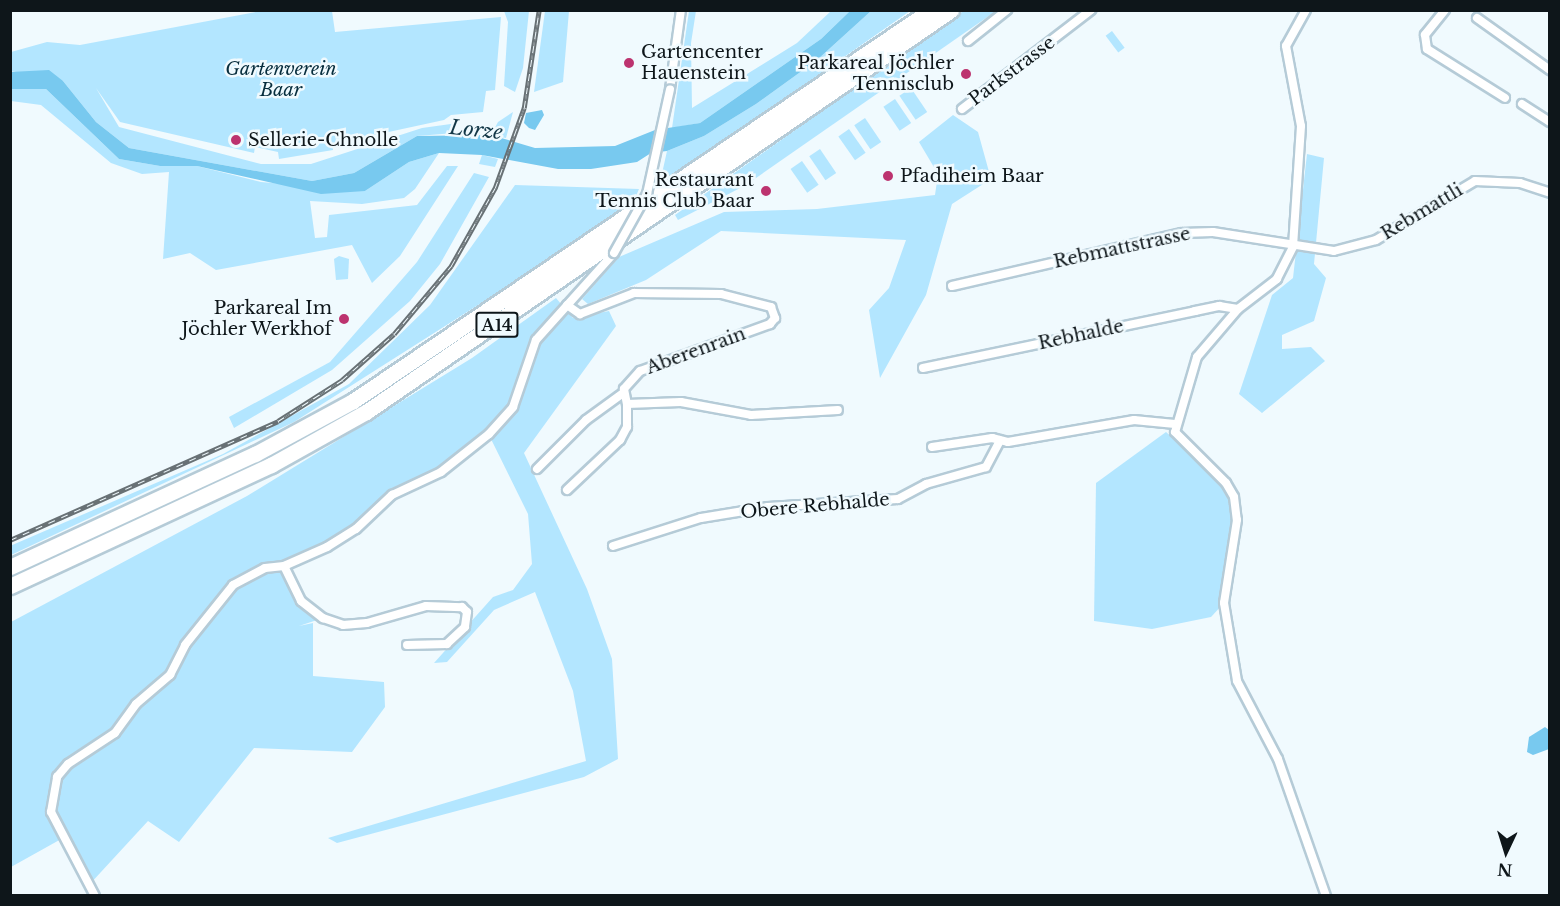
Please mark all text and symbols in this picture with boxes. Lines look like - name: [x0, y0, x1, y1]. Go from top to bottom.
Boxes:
- street label: Parkstrasse: [965, 32, 1059, 110]
- place label: Gartencenter Hauenstein: [641, 42, 763, 84]
- place label: Parkareal Jöchler Tennisclub: [797, 53, 954, 96]
- marker: Gartencenter Hauenstein: [622, 56, 636, 70]
- park label: Gartenverein Baar: [225, 59, 337, 101]
- marker: Parkareal Jöchler Tennisclub: [959, 67, 973, 81]
- water label: Lorze: [448, 115, 504, 145]
- place label: Sellerie-Chnolle: [248, 129, 398, 151]
- marker: Sellerie-Chnolle: [229, 133, 243, 147]
- place label: Pfadiheim Baar: [900, 165, 1044, 187]
- marker: Pfadiheim Baar: [881, 169, 895, 183]
- place label: Restaurant Tennis Club Baar: [595, 170, 754, 213]
- street label: Rebmattli: [1377, 179, 1467, 245]
- marker: Restaurant Tennis Club Baar: [759, 184, 773, 198]
- street label: Rebmattstrasse: [1052, 223, 1192, 273]
- place label: Parkareal Im Jöchler Werkhof: [180, 298, 332, 340]
- marker: Parkareal Im Jöchler Werkhof: [337, 312, 351, 326]
- road number: A14: [474, 312, 520, 338]
- street label: Rebhalde: [1036, 315, 1126, 355]
- street label: Aberenrain: [643, 323, 749, 379]
- street label: Obere Rebhalde: [739, 489, 891, 523]
- north arrow: [1476, 822, 1536, 882]
- text: N: [1497, 859, 1513, 880]

